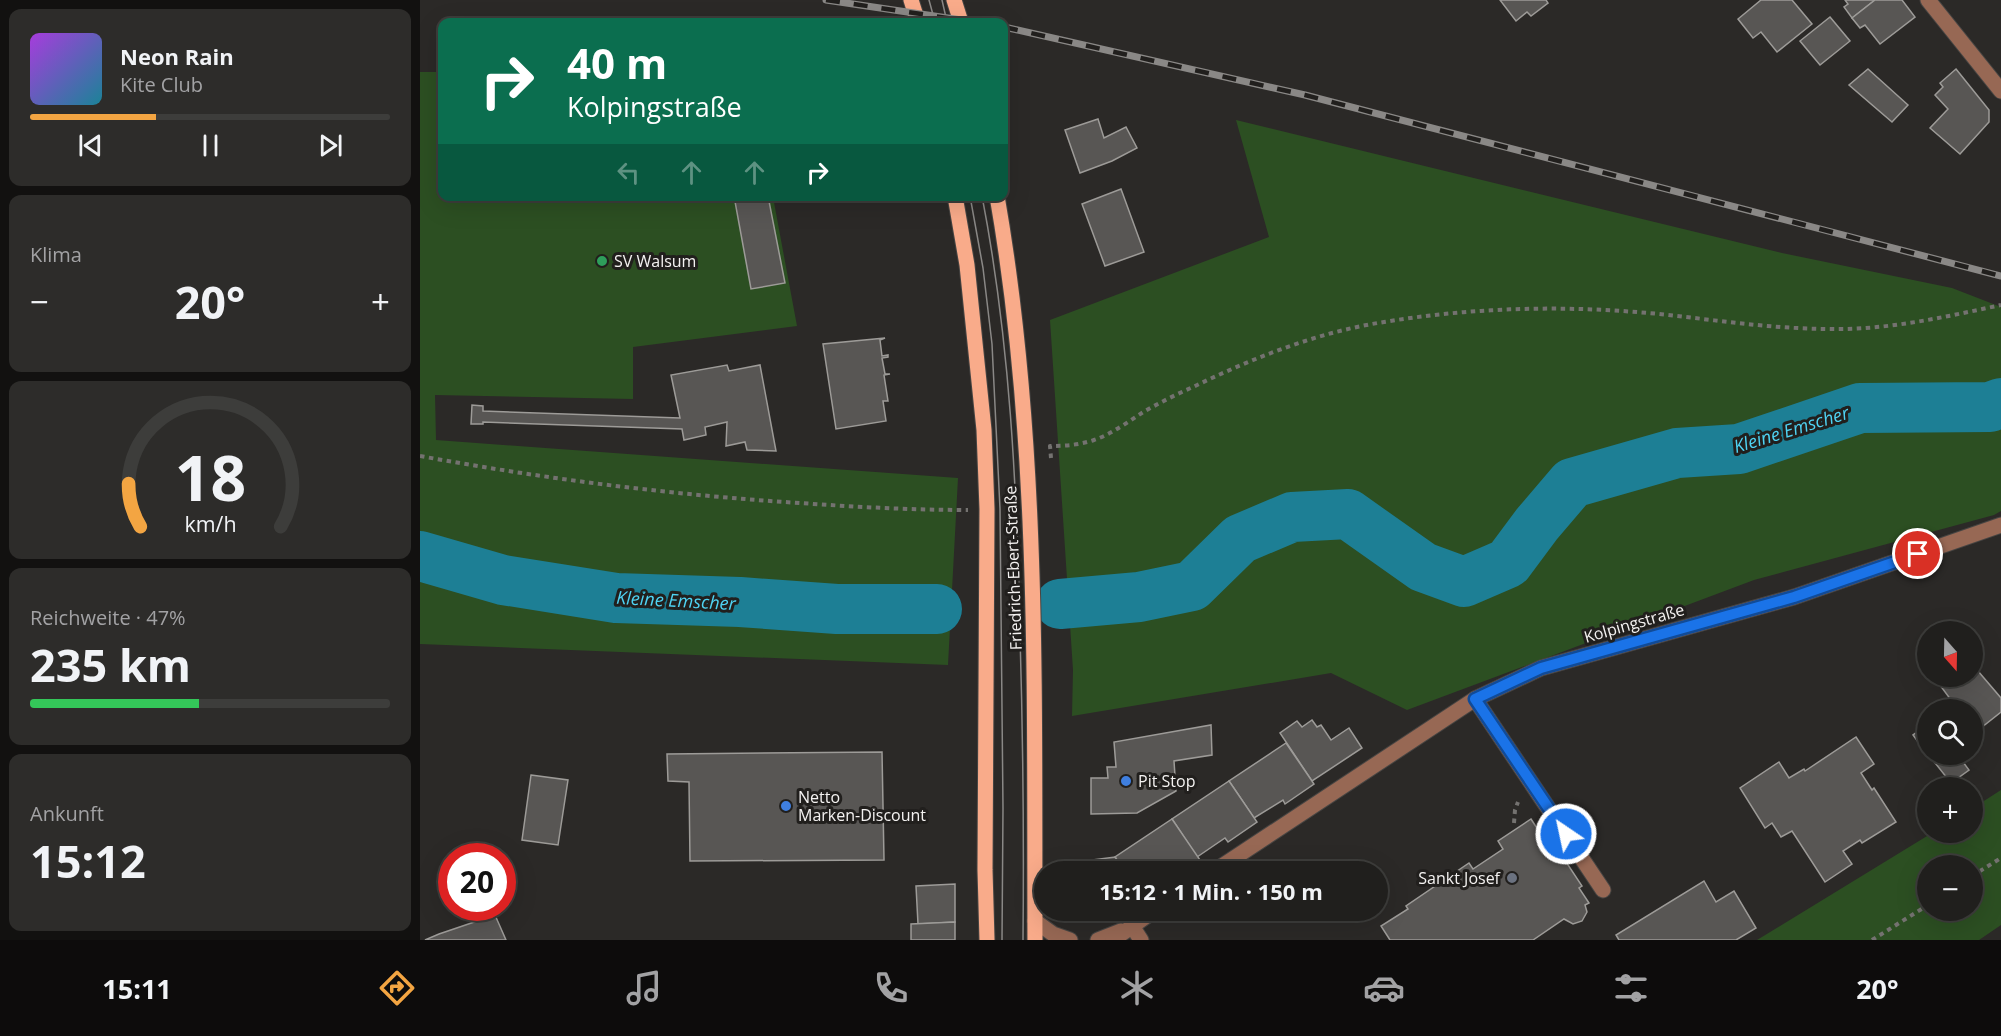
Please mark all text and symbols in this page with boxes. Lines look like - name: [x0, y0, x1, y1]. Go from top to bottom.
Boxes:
- text: 40 m: [567, 34, 667, 91]
- text: Neon Rain: [120, 41, 234, 71]
- icon: right: [468, 42, 546, 120]
- text: Kite Club: [120, 71, 203, 98]
- text: Kolpingstraße: [567, 88, 742, 125]
- icon: previous: [74, 129, 107, 162]
- icon: pause: [194, 129, 227, 162]
- icon: next: [314, 129, 347, 162]
- icon: left: [612, 156, 645, 189]
- icon: ahead: [675, 156, 708, 189]
- icon: ahead: [738, 156, 771, 189]
- icon: right: [801, 156, 834, 189]
- text: Klima: [30, 241, 82, 268]
- place label: SV Walsum: [614, 250, 696, 272]
- marker: SV Walsum: [595, 254, 609, 268]
- text: 20°: [175, 271, 245, 332]
- text: −: [30, 279, 49, 324]
- text: +: [371, 279, 390, 324]
- water label: Kleine Emscher: [1730, 400, 1852, 458]
- text: 18: [174, 434, 246, 519]
- street label: Friedrich-Ebert-Straße: [999, 485, 1027, 651]
- text: km/h: [184, 509, 236, 538]
- pin: [1892, 528, 1943, 579]
- icon: arrive: [1901, 537, 1934, 570]
- water label: Kleine Emscher: [616, 585, 737, 615]
- street label: Kolpingstraße: [1581, 598, 1687, 648]
- text: Reichweite · 47%: [30, 604, 186, 631]
- north arrow: [1917, 621, 1983, 687]
- map controls: [1917, 621, 1983, 921]
- text: 235 km: [30, 634, 191, 695]
- button: search: [1917, 699, 1983, 765]
- place label: Pit Stop: [1138, 770, 1195, 792]
- marker: Pit Stop: [1119, 774, 1133, 788]
- button: +: [1917, 777, 1983, 843]
- place label: Netto Marken-Discount: [798, 786, 926, 826]
- marker: Netto Marken-Discount: [779, 799, 793, 813]
- text: Ankunft: [30, 800, 104, 827]
- position arrow: [1534, 802, 1598, 866]
- text: 15:12: [30, 830, 146, 891]
- speed limit sign: 20: [438, 843, 516, 921]
- button: −: [1917, 855, 1983, 921]
- place label: Sankt Josef: [1418, 867, 1502, 889]
- marker: Sankt Josef: [1505, 871, 1519, 885]
- text: 15:12 · 1 Min. · 150 m: [1099, 876, 1323, 906]
- icon: directions: [376, 967, 418, 1009]
- icon: music: [623, 967, 665, 1009]
- icon: phone: [870, 967, 912, 1009]
- icon: climate: [1116, 967, 1158, 1009]
- icon: car: [1363, 967, 1405, 1009]
- icon: filters: [1610, 967, 1652, 1009]
- text: 15:11: [102, 970, 172, 1007]
- text: 20°: [1856, 970, 1899, 1007]

